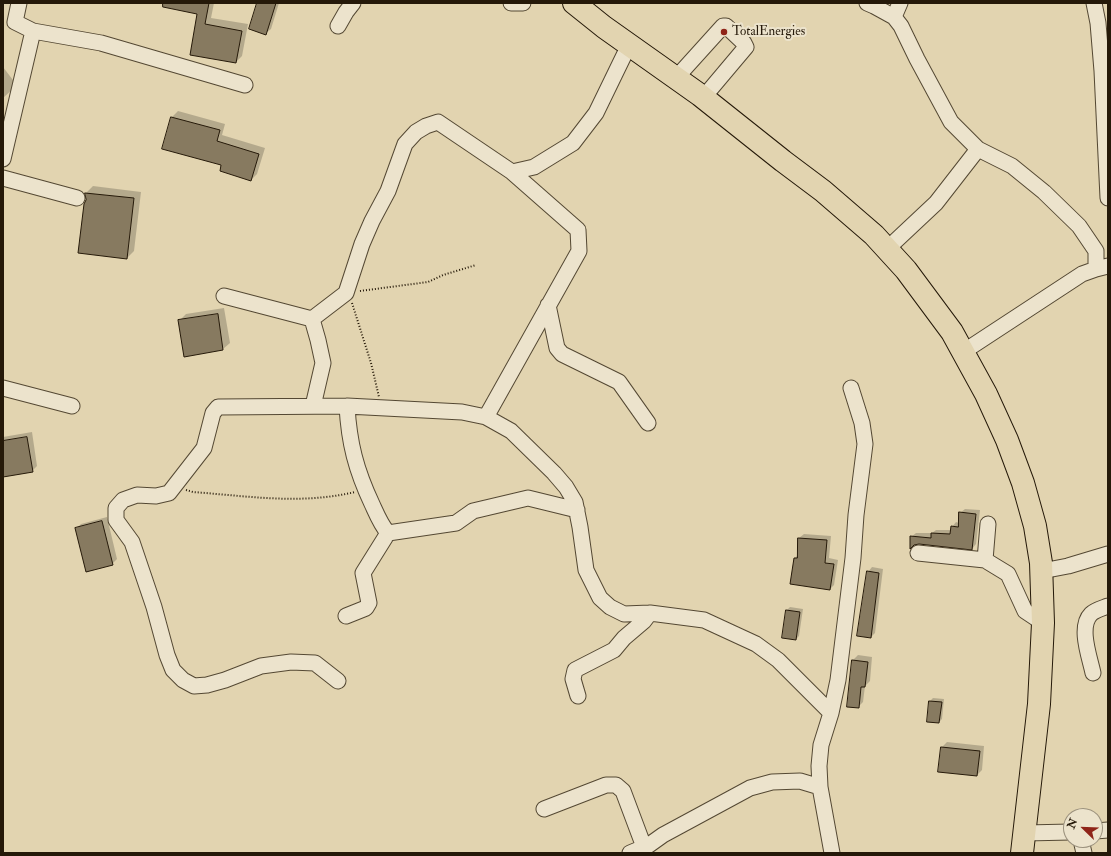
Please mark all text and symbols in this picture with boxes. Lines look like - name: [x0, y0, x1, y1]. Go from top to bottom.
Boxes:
- place label: TotalEnergies: [732, 24, 805, 40]
- marker: TotalEnergies: [719, 27, 729, 37]
- north arrow: [1063, 808, 1103, 848]
- text: N: [1065, 816, 1080, 831]

